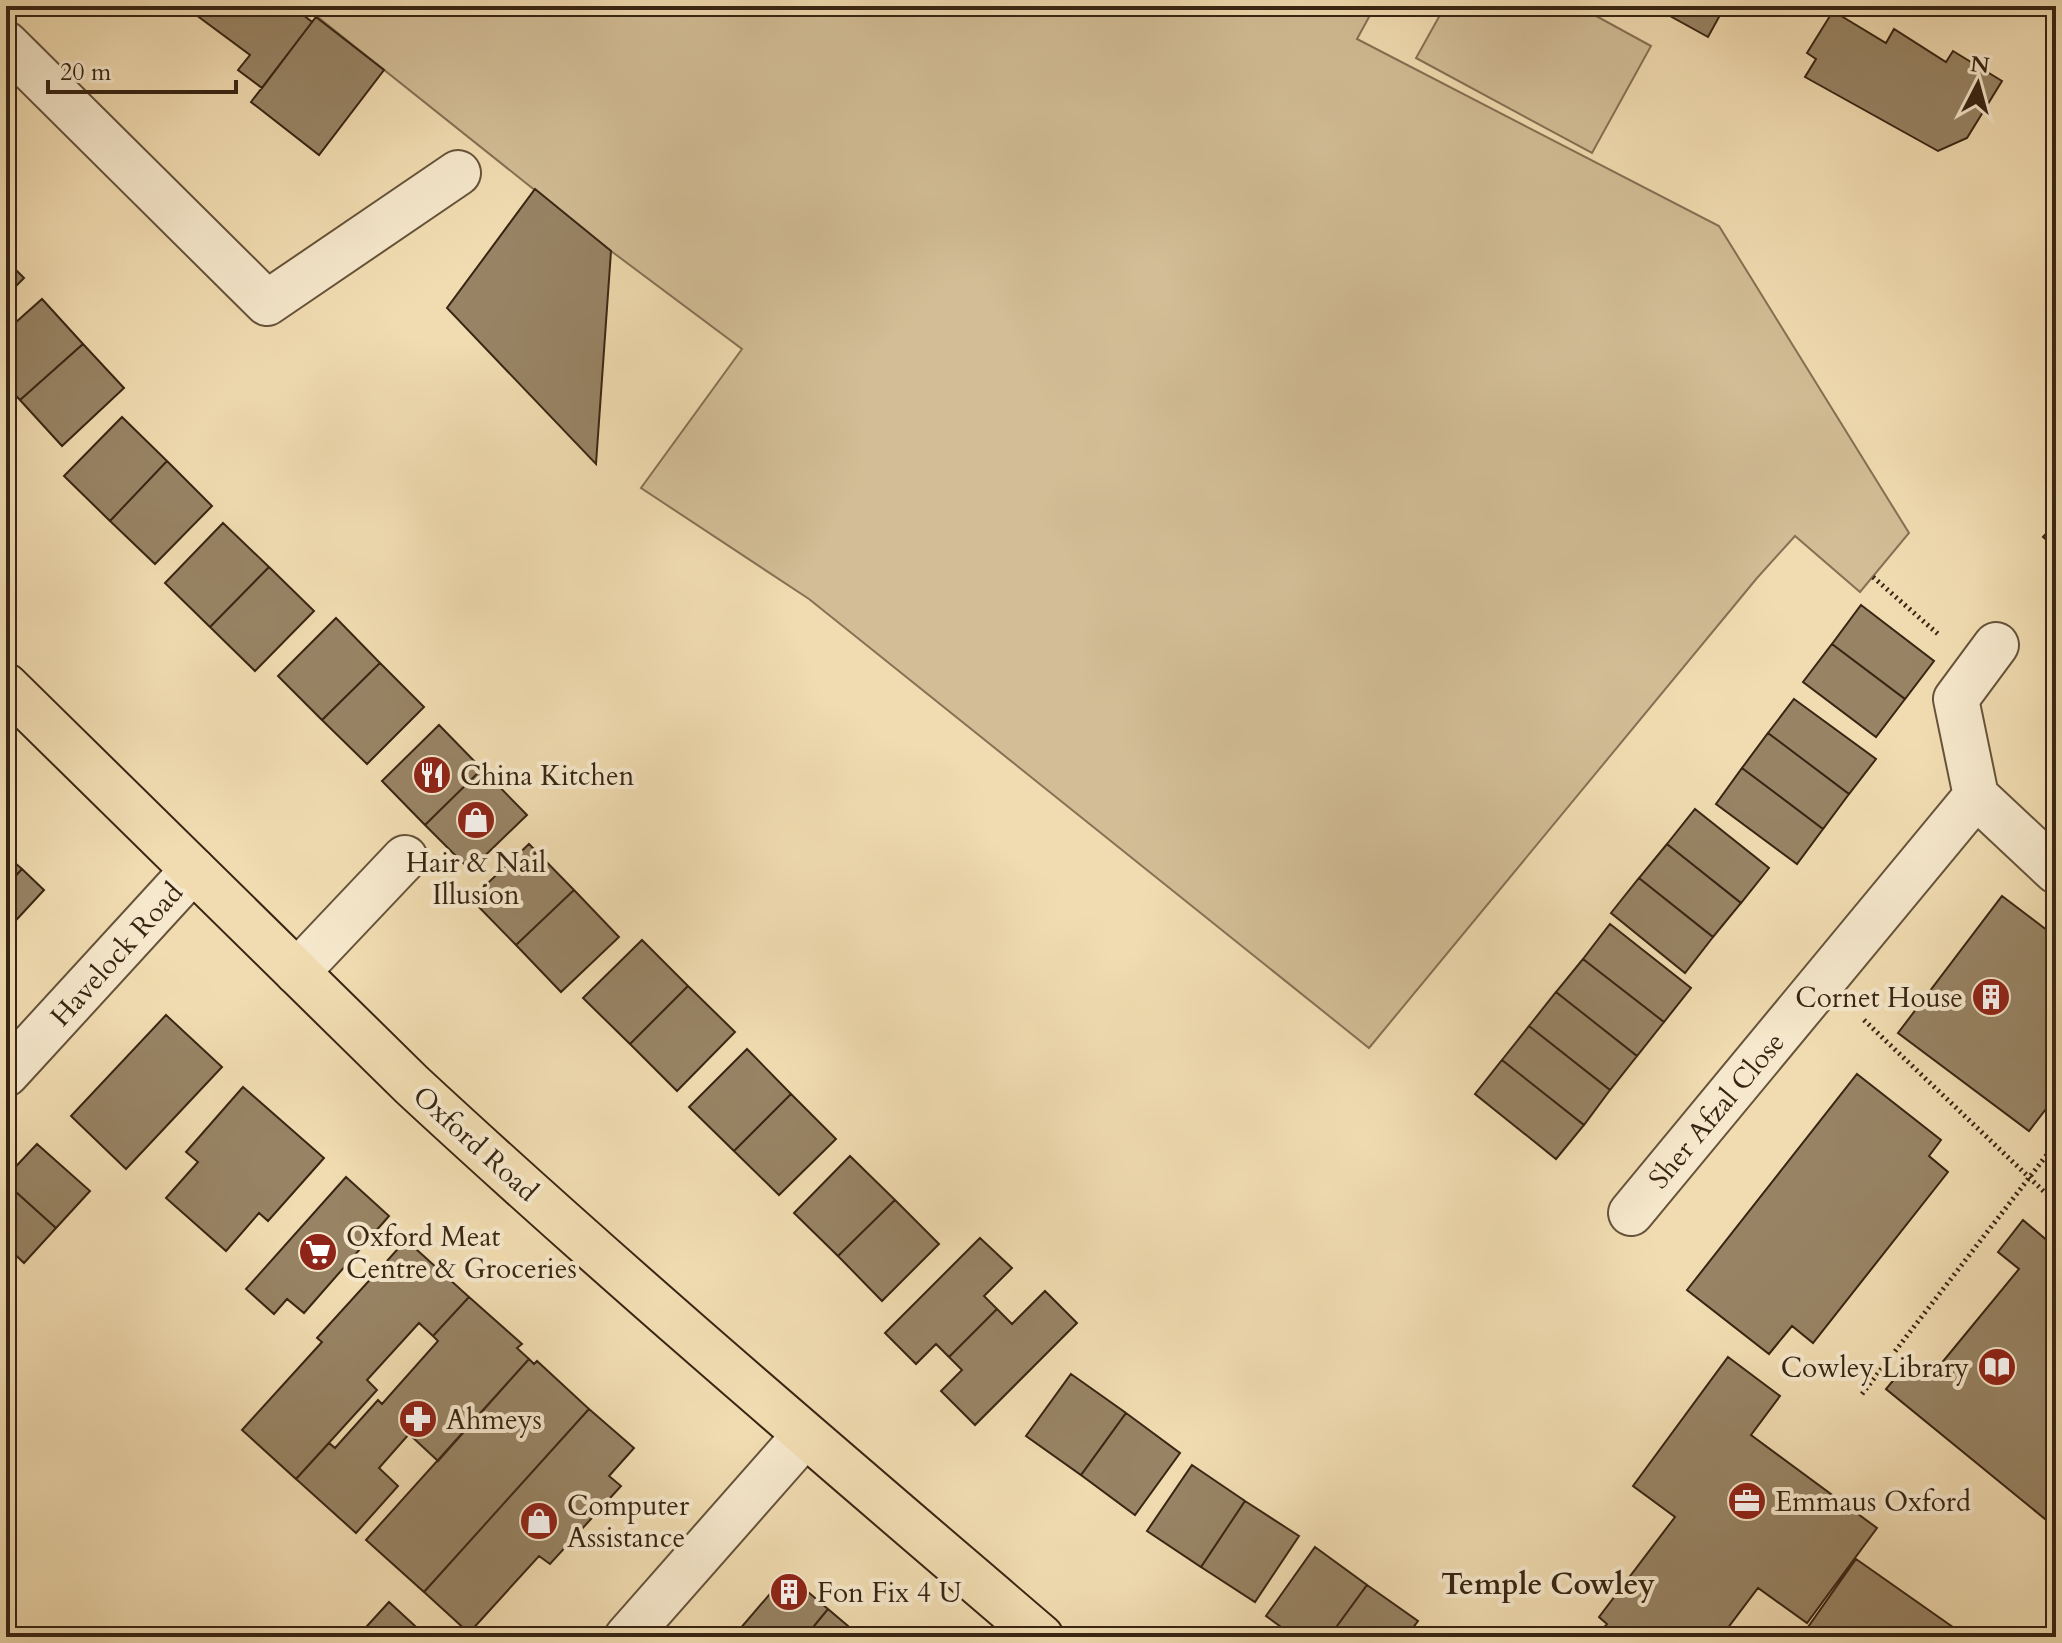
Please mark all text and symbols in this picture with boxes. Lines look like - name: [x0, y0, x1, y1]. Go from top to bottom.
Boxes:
- scale bar: [48, 44, 236, 94]
- north arrow: [1938, 44, 2018, 124]
- text: N: [1969, 49, 1991, 81]
- text: 20 m: [60, 56, 112, 89]
- restaurant icon: China Kitchen: [411, 754, 453, 796]
- place label: China Kitchen: [460, 757, 635, 795]
- shop icon: Hair & Nail Illusion: [455, 799, 497, 841]
- place label: Hair & Nail Illusion: [406, 844, 546, 914]
- street label: Havelock Road: [42, 874, 192, 1035]
- building icon: Cornet House: [1970, 976, 2012, 1018]
- place label: Cornet House: [1795, 979, 1963, 1017]
- street label: Sher Afzal Close: [1640, 1024, 1793, 1197]
- street label: Oxford Road: [405, 1077, 546, 1210]
- place label: Oxford Meat Centre & Groceries: [346, 1218, 577, 1288]
- supermarket icon: Oxford Meat Centre & Groceries: [297, 1231, 339, 1273]
- library icon: Cowley Library: [1976, 1346, 2018, 1388]
- place label: Cowley Library: [1781, 1349, 1969, 1387]
- pharmacy icon: Ahmeys: [397, 1398, 439, 1440]
- place label: Ahmeys: [446, 1401, 542, 1439]
- office icon: Emmaus Oxford: [1726, 1480, 1768, 1522]
- place label: Emmaus Oxford: [1775, 1483, 1971, 1521]
- place label: Computer Assistance: [567, 1487, 690, 1557]
- shop icon: Computer Assistance: [518, 1500, 560, 1542]
- district label: Temple Cowley: [1441, 1564, 1655, 1605]
- building icon: Fon Fix 4 U: [768, 1571, 810, 1613]
- place label: Fon Fix 4 U: [817, 1574, 962, 1612]

